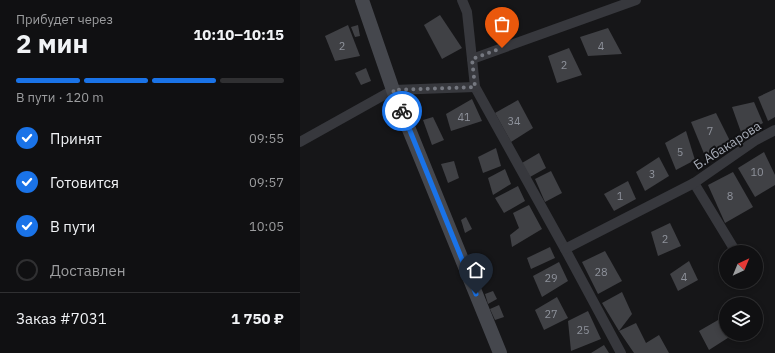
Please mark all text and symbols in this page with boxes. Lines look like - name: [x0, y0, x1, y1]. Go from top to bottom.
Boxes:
- pin: [485, 7.0, 519, 48]
- text: Прибудет через: [16, 11, 113, 28]
- icon: bag: [491, 13, 513, 35]
- text: 10:10–10:15: [193, 25, 284, 44]
- text: 2 мин: [16, 26, 88, 60]
- house number: 2: [339, 39, 345, 53]
- house number: 4: [598, 39, 605, 53]
- house number: 2: [561, 58, 567, 72]
- text: В пути · 120 m: [16, 89, 104, 106]
- courier: [382, 91, 422, 131]
- icon: bike: [391, 100, 413, 122]
- house number: 41: [457, 110, 471, 124]
- house number: 34: [507, 114, 521, 128]
- street label: Б.Абакарова: [690, 117, 764, 174]
- house number: 7: [707, 124, 713, 138]
- icon: check: [16, 127, 38, 149]
- text: Принят: [50, 129, 102, 148]
- text: 09:55: [249, 130, 284, 147]
- house number: 5: [677, 145, 683, 159]
- house number: 10: [750, 165, 764, 179]
- house number: 3: [649, 167, 655, 181]
- icon: check: [16, 171, 38, 193]
- text: Готовится: [50, 173, 119, 192]
- text: 09:57: [249, 174, 284, 191]
- house number: 1: [617, 189, 624, 203]
- house number: 8: [727, 189, 733, 203]
- icon: check: [16, 215, 38, 237]
- text: В пути: [50, 217, 95, 236]
- text: 10:05: [249, 218, 284, 235]
- house number: 2: [662, 232, 668, 246]
- north arrow: [719, 245, 763, 289]
- map controls: [719, 245, 763, 341]
- pin: [459, 253, 493, 294]
- icon: home: [465, 259, 487, 281]
- text: Доставлен: [50, 261, 126, 280]
- house number: 28: [594, 265, 608, 279]
- house number: 4: [681, 270, 688, 284]
- house number: 29: [544, 271, 558, 285]
- button: layers: [719, 297, 763, 341]
- house number: 27: [544, 307, 558, 321]
- text: Заказ #7031: [16, 309, 107, 328]
- text: 1 750 ₽: [231, 309, 284, 328]
- house number: 25: [576, 323, 590, 337]

